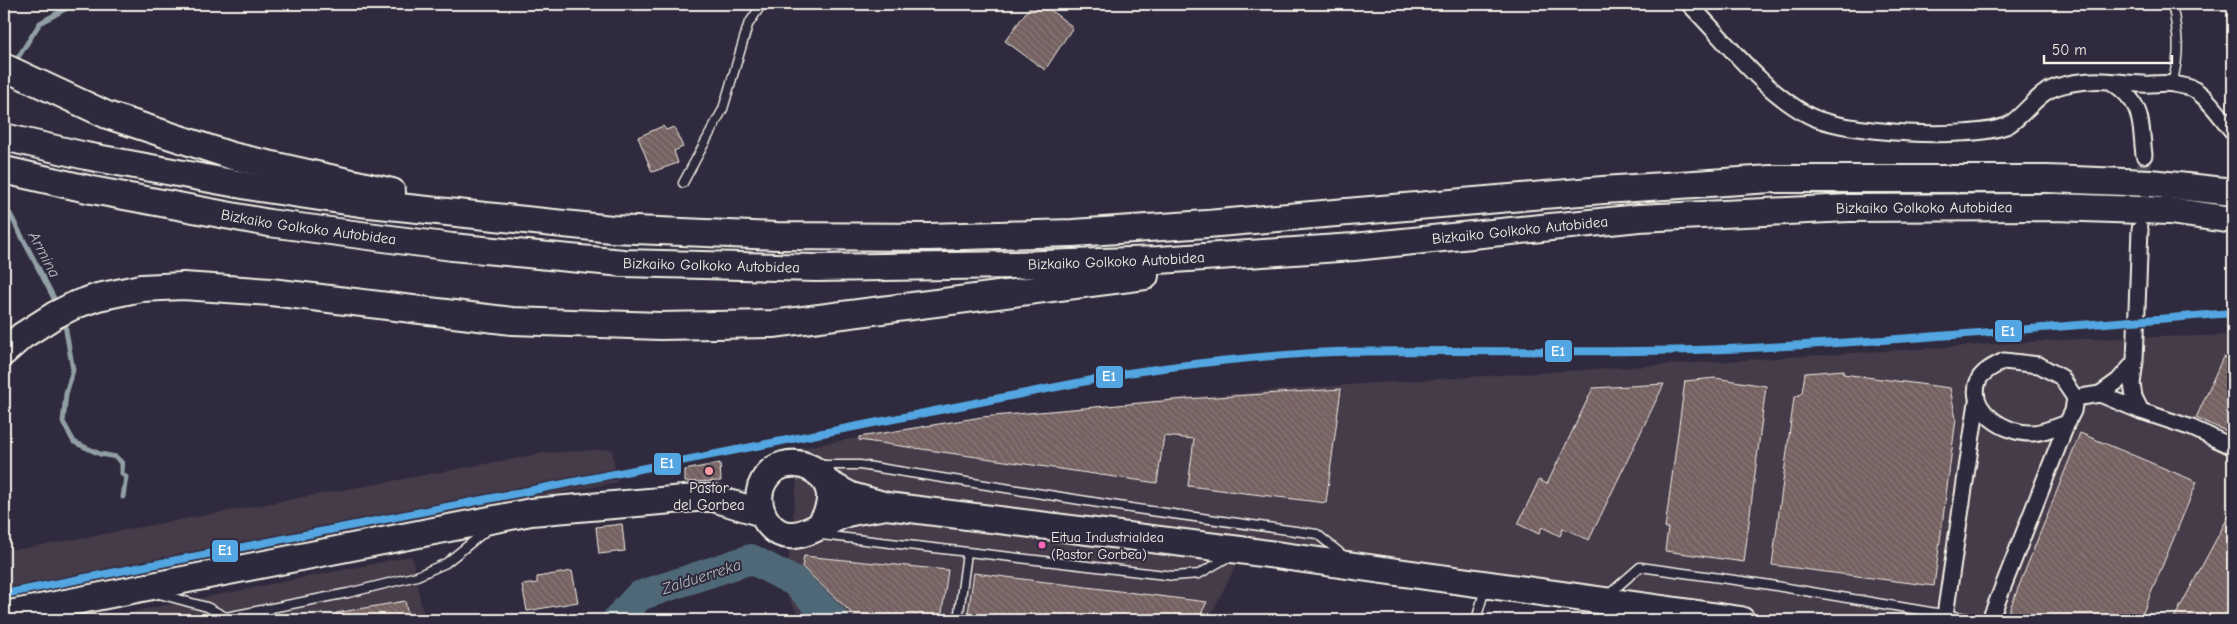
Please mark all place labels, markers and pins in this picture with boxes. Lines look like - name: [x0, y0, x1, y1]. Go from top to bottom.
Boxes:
- marker: Pastor del Gorbea: [703, 465, 715, 477]
- place label: Pastor del Gorbea: [673, 479, 745, 514]
- place label: Eitua Industrialdea (Pastor Gorbea): [1051, 529, 1164, 563]
- marker: Eitua Industrialdea (Pastor Gorbea): [1037, 540, 1047, 550]

